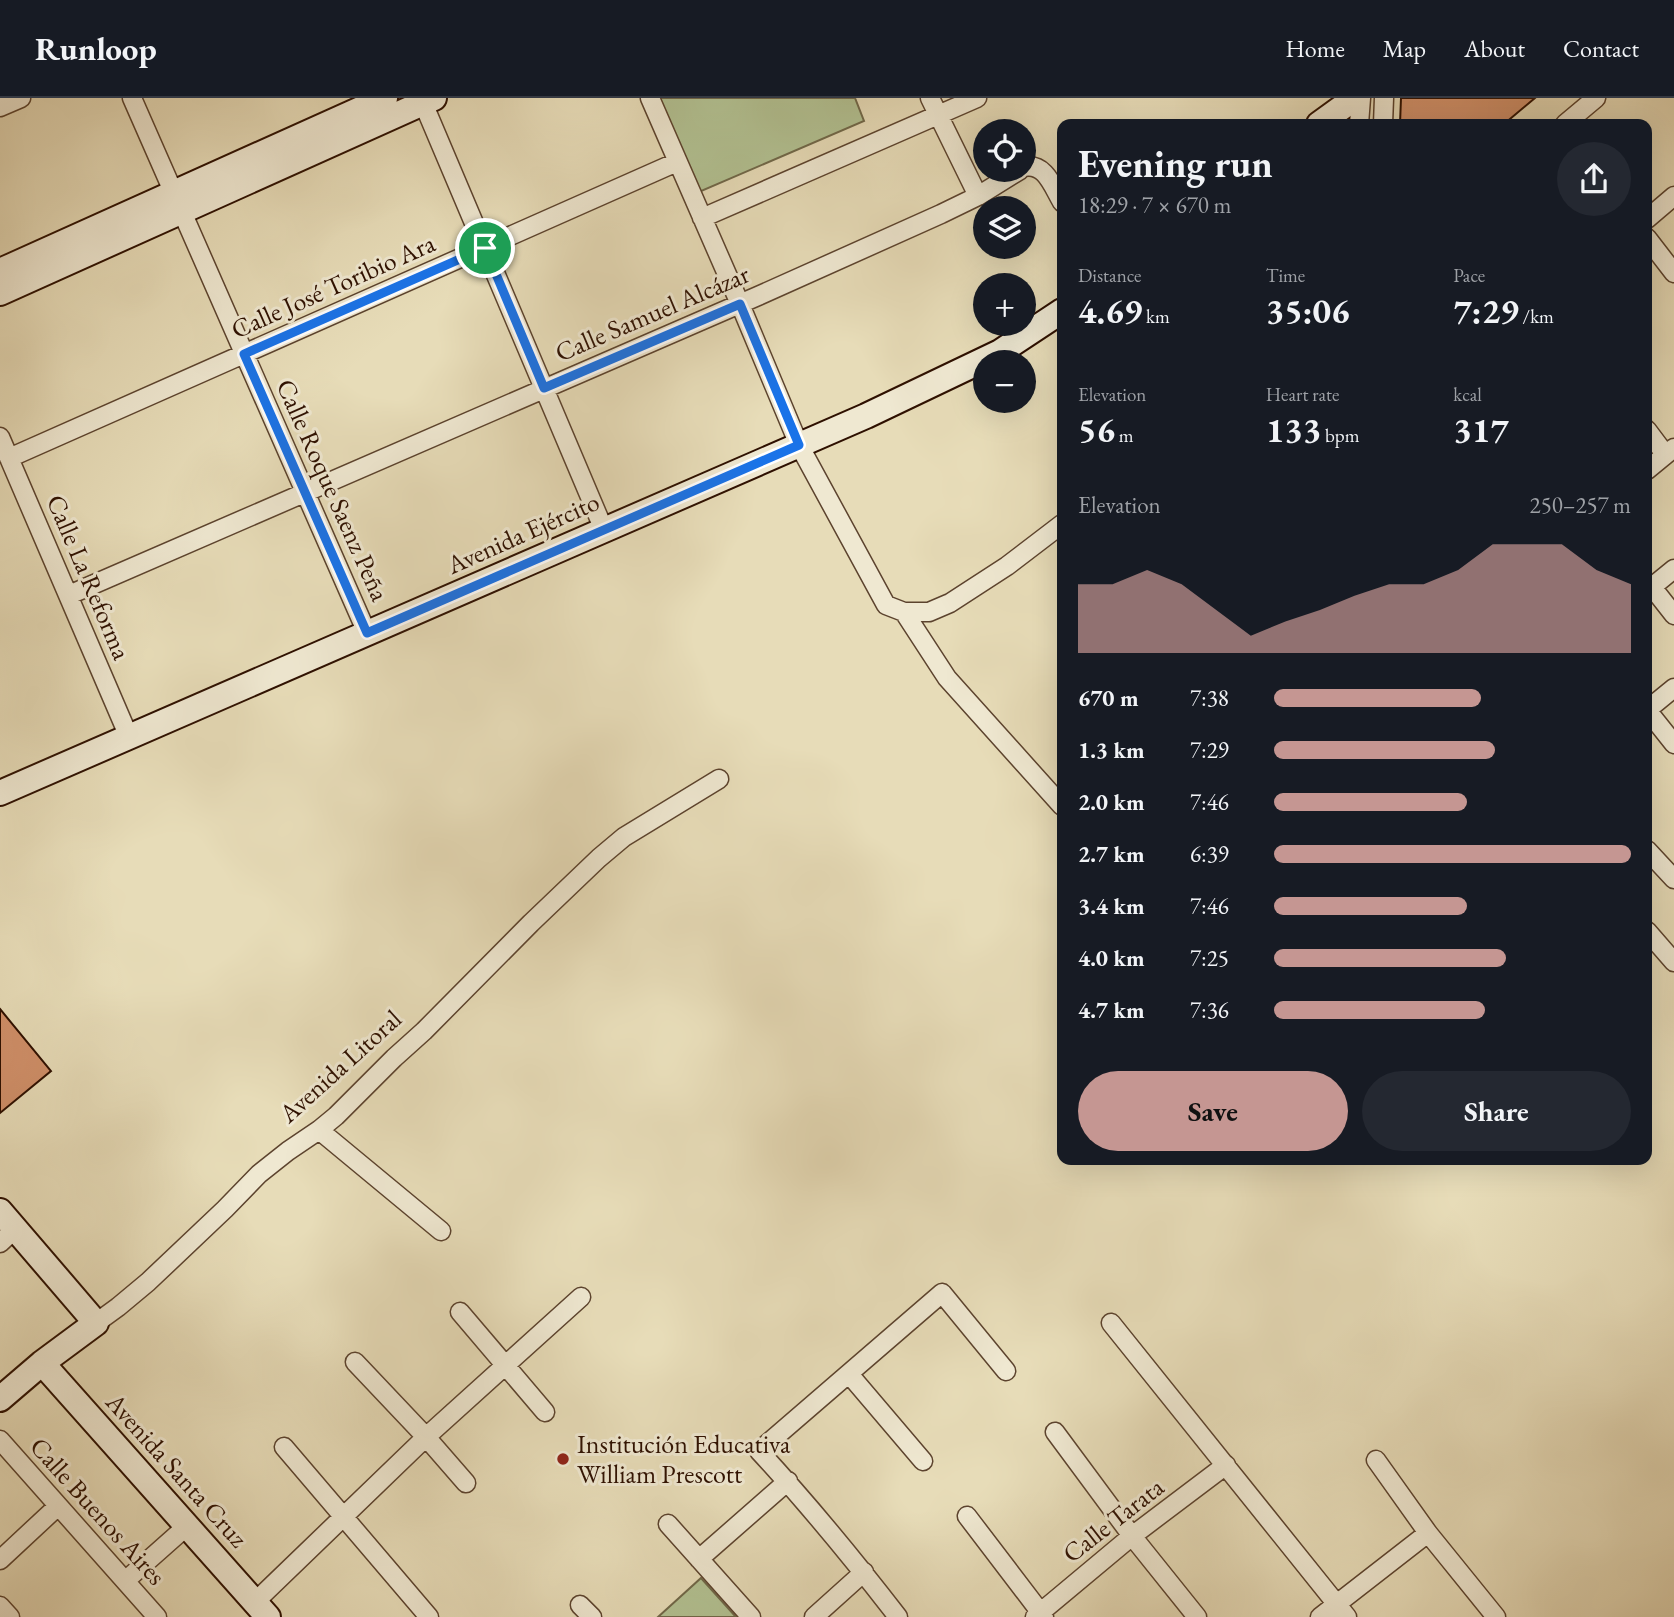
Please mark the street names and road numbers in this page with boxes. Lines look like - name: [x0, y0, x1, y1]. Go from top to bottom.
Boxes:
- street label: Calle José Toribio Ara: [226, 226, 441, 346]
- street label: Calle Samuel Alcázar: [550, 257, 755, 369]
- street label: Calle Roque Saenz Peña: [269, 374, 397, 607]
- street label: Avenida Ejército: [441, 484, 604, 582]
- street label: Calle La Reforma: [39, 489, 139, 665]
- street label: Avenida Litoral: [271, 1002, 409, 1131]
- street label: Avenida Santa Cruz: [98, 1385, 255, 1555]
- street label: Calle Buenos Aires: [23, 1430, 173, 1592]
- street label: Calle Tarata: [1056, 1469, 1171, 1570]

